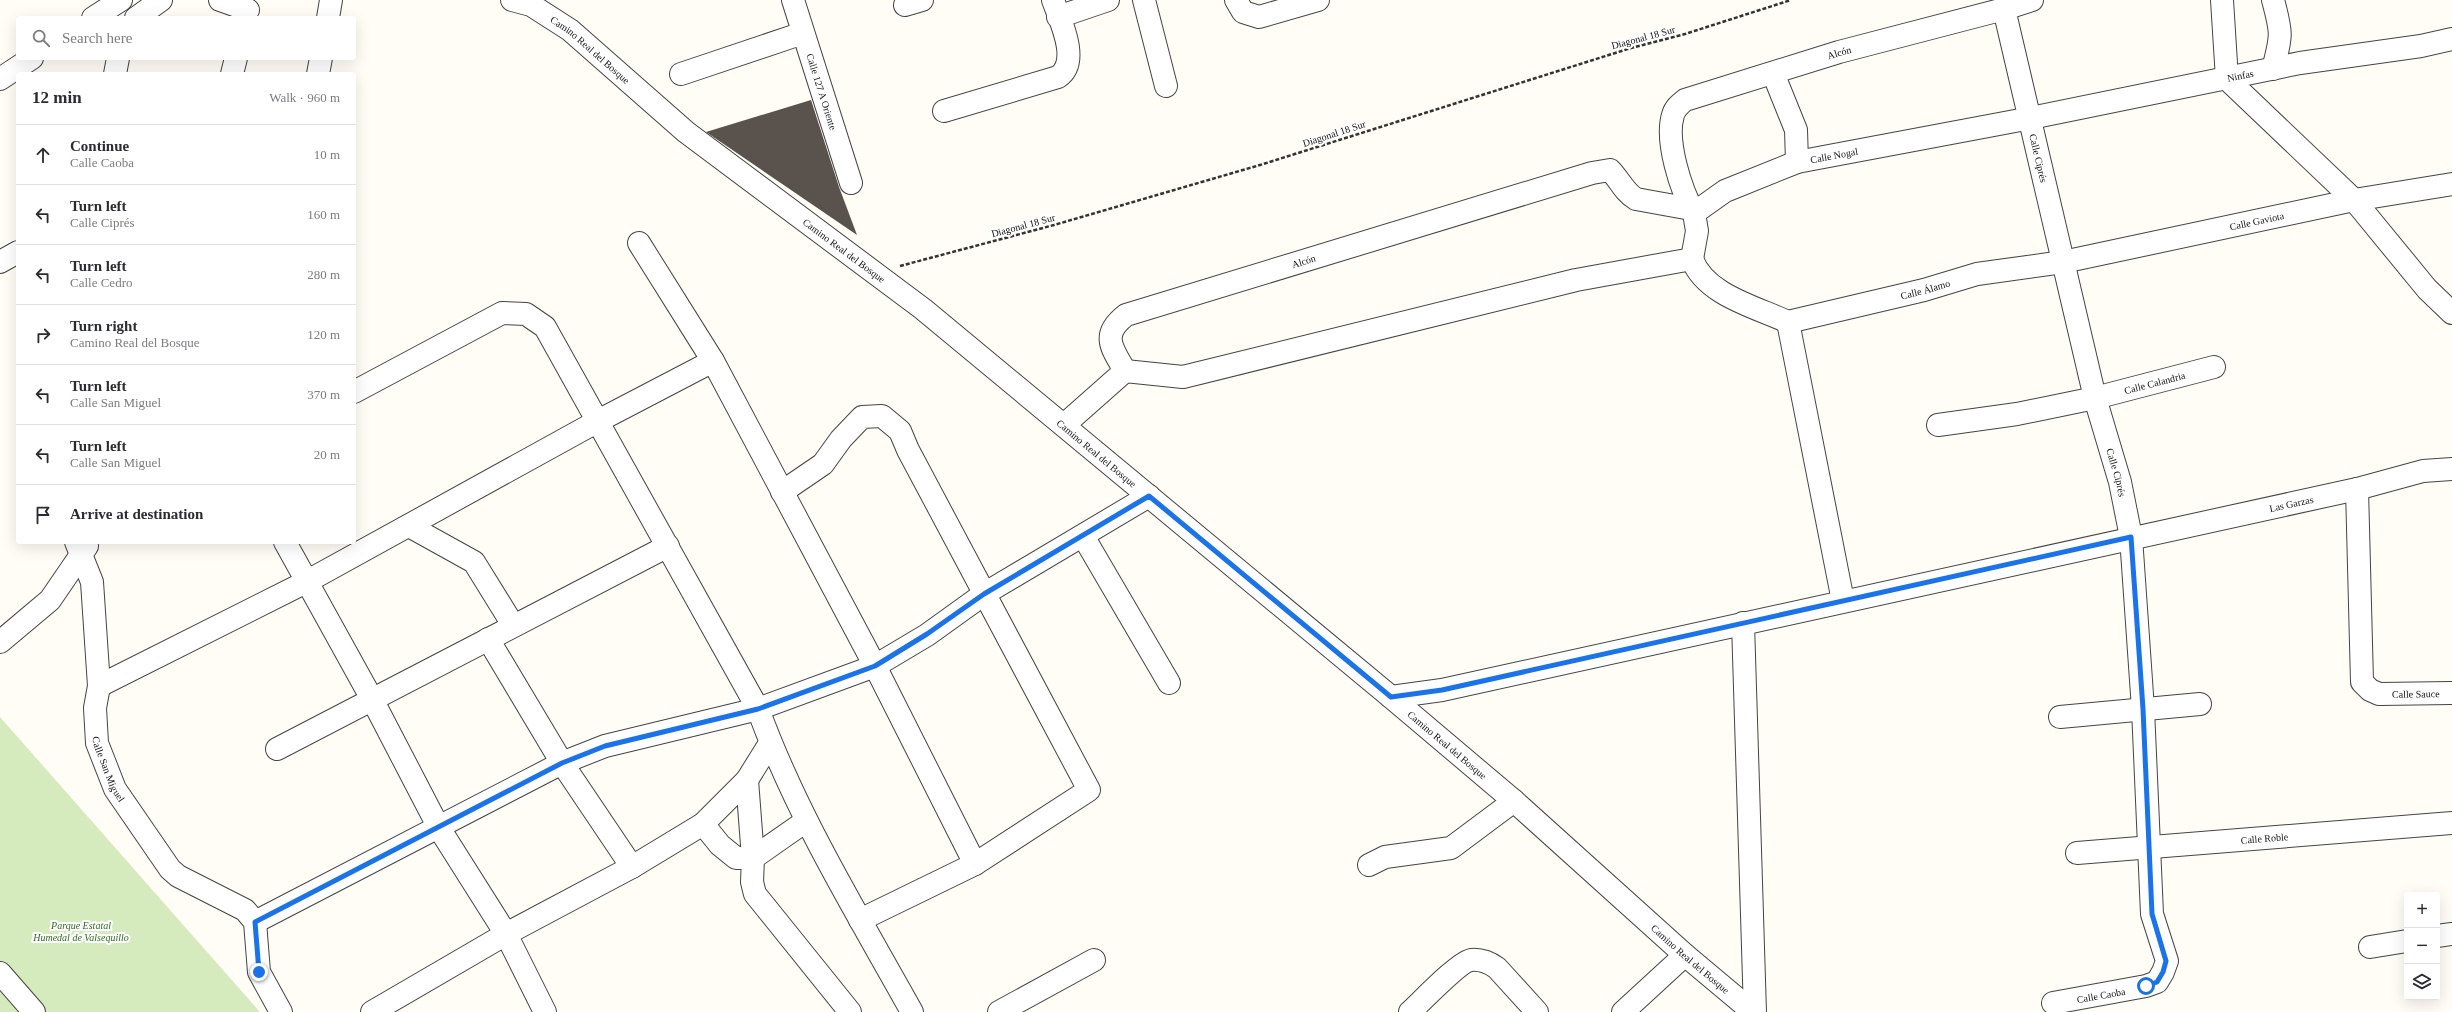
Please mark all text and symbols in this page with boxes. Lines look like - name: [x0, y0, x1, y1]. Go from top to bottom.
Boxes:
- street label: Camino Real del Bosque: [548, 14, 632, 86]
- search box: [16, 16, 356, 60]
- street label: Diagonal 18 Sur: [1610, 24, 1677, 51]
- icon: search: [30, 27, 52, 49]
- text: Search here: [62, 30, 132, 46]
- street label: Alcón: [1826, 44, 1852, 61]
- street label: Calle 127 A Oriente: [804, 52, 839, 132]
- street label: Ninfas: [2226, 68, 2255, 84]
- text: 12 min: [32, 88, 82, 107]
- text: Walk · 960 m: [269, 90, 340, 105]
- street label: Diagonal 18 Sur: [1301, 118, 1368, 149]
- street label: Calle Ciprés: [2027, 133, 2049, 184]
- text: Continue: [70, 138, 129, 154]
- icon: ahead: [32, 144, 54, 166]
- street label: Calle Nogal: [1809, 146, 1859, 165]
- text: 10 m: [314, 147, 340, 162]
- text: Calle Caoba: [70, 155, 134, 170]
- text: Turn left: [70, 198, 127, 214]
- icon: left: [32, 204, 54, 226]
- text: 160 m: [307, 207, 340, 222]
- street label: Calle Gaviota: [2229, 210, 2286, 232]
- street label: Diagonal 18 Sur: [990, 212, 1057, 239]
- text: Calle Ciprés: [70, 215, 135, 230]
- street label: Camino Real del Bosque: [801, 216, 888, 285]
- street label: Alcón: [1290, 253, 1317, 270]
- text: Turn left: [70, 258, 127, 274]
- icon: left: [32, 264, 54, 286]
- text: 280 m: [307, 267, 340, 282]
- text: Calle Cedro: [70, 275, 132, 290]
- street label: Calle Álamo: [1899, 277, 1951, 301]
- text: Turn right: [70, 318, 137, 334]
- icon: right: [32, 324, 54, 346]
- text: 120 m: [307, 327, 340, 342]
- text: Camino Real del Bosque: [70, 335, 200, 350]
- street label: Calle Calandria: [2123, 370, 2187, 396]
- text: Turn left: [70, 378, 127, 394]
- icon: left: [32, 384, 54, 406]
- text: 370 m: [307, 387, 340, 402]
- text: Calle San Miguel: [70, 395, 161, 410]
- street label: Camino Real del Bosque: [1055, 417, 1139, 490]
- text: Turn left: [70, 438, 127, 454]
- icon: left: [32, 444, 54, 466]
- text: 20 m: [314, 447, 340, 462]
- street label: Calle Ciprés: [2104, 447, 2128, 498]
- text: Calle San Miguel: [70, 455, 161, 470]
- street label: Las Garzas: [2268, 494, 2315, 514]
- icon: arrive: [32, 504, 54, 526]
- text: Arrive at destination: [70, 506, 203, 522]
- street label: Calle Sauce: [2392, 688, 2440, 700]
- street label: Camino Real del Bosque: [1405, 709, 1489, 782]
- street label: Calle San Miguel: [91, 736, 127, 804]
- street label: Calle Roble: [2240, 831, 2289, 846]
- map controls: [2404, 892, 2440, 1000]
- button: +: [2404, 892, 2440, 928]
- park label: Parque Estatal Humedal de Valsequillo: [32, 920, 129, 943]
- street label: Camino Real del Bosque: [1649, 922, 1732, 996]
- button: −: [2404, 928, 2440, 964]
- route end: [250, 963, 268, 981]
- button: layers: [2404, 964, 2440, 1000]
- route start: [2137, 977, 2155, 995]
- street label: Calle Caoba: [2076, 986, 2127, 1005]

